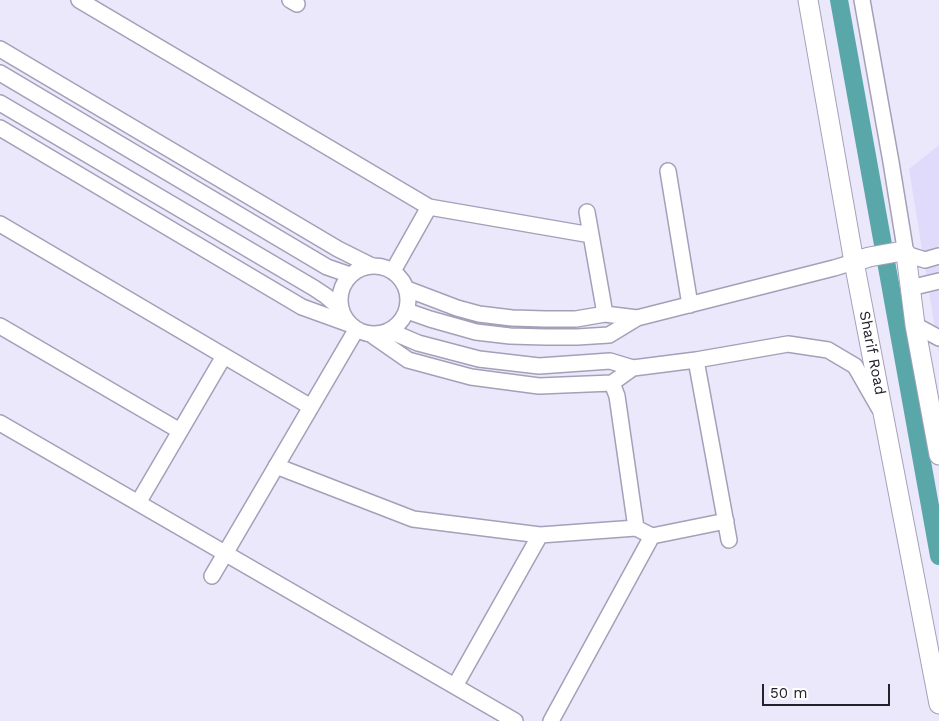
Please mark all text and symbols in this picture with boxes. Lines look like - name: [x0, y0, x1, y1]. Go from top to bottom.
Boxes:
- street label: Sharif Road: [855, 310, 889, 396]
- scale bar: [764, 674, 892, 706]
- text: 50 m: [770, 684, 807, 702]

